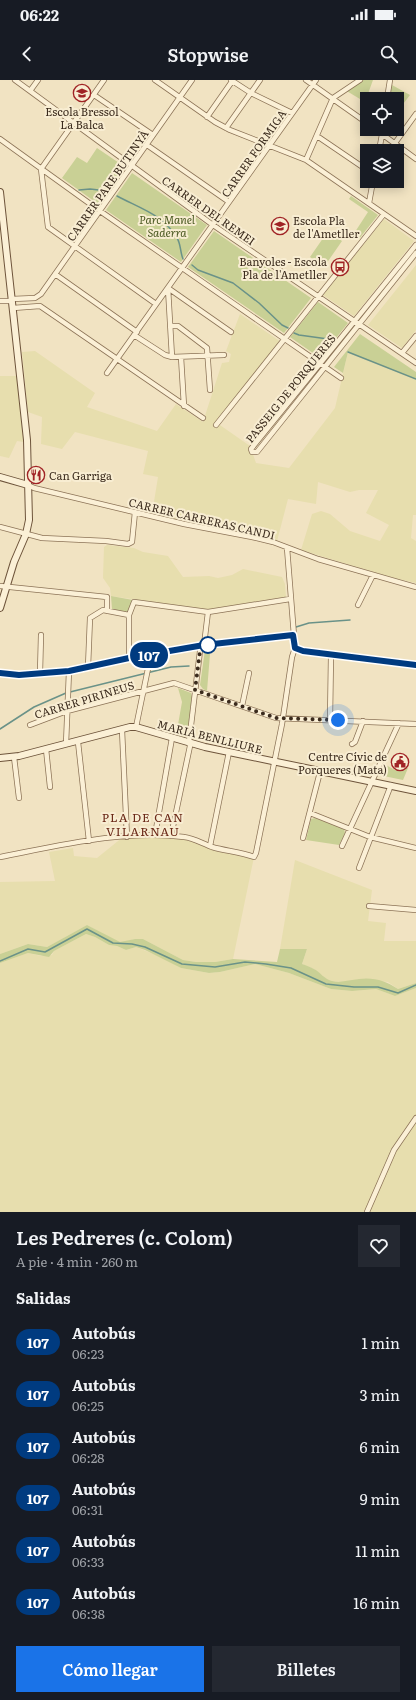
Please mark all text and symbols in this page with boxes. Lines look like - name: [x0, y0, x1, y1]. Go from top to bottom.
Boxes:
- text: 06:22: [20, 3, 59, 26]
- text: Stopwise: [167, 41, 249, 68]
- icon: back: [16, 43, 38, 65]
- icon: search: [378, 43, 400, 65]
- school or university icon: Escola Bressol La Balca: [72, 83, 92, 103]
- map controls: [360, 92, 404, 188]
- button: locate: [360, 92, 404, 136]
- place label: Escola Bressol La Balca: [45, 103, 119, 132]
- street label: CARRER FORMIGA: [217, 106, 289, 200]
- street label: CARRER PARE BUTINYÀ: [62, 126, 152, 244]
- button: layers: [360, 144, 404, 188]
- street label: CARRER DEL REMEI: [159, 172, 259, 248]
- park label: Parc Manel Saderra: [139, 211, 196, 240]
- place label: Escola Pla de l'Ametller: [293, 212, 360, 241]
- school or university icon: Escola Pla de l'Ametller: [270, 216, 290, 236]
- place label: Banyoles - Escola Pla de l'Ametller: [239, 253, 328, 282]
- bus stop icon: Banyoles - Escola Pla de l'Ametller: [330, 257, 350, 277]
- street label: PASSEIG DE PORQUERES: [241, 330, 339, 446]
- restaurant icon: Can Garriga: [26, 465, 46, 485]
- place label: Can Garriga: [49, 467, 112, 483]
- street label: CARRER CARRERAS CANDI: [127, 493, 277, 543]
- unlabelled marker: [199, 636, 217, 654]
- line badge: 107: [126, 642, 172, 668]
- text: 107: [138, 645, 160, 665]
- street label: CARRER PIRINEUS: [32, 676, 136, 722]
- your location: [328, 710, 348, 730]
- street label: MARIÀ BENLLIURE: [156, 715, 264, 757]
- place label: Centre Cívic de Porqueres (Mata): [298, 748, 387, 777]
- public building icon: Centre Cívic de Porqueres (Mata): [390, 752, 410, 772]
- district label: PLA DE CAN VILARNAU: [102, 808, 184, 840]
- text: Les Pedreres (c. Colom): [16, 1223, 233, 1251]
- button: heart: [358, 1225, 400, 1267]
- text: A pie · 4 min · 260 m: [16, 1252, 138, 1271]
- text: Salidas: [16, 1286, 71, 1309]
- text: Autobús: [72, 1321, 135, 1344]
- text: 1 min: [361, 1331, 400, 1354]
- text: 107: [27, 1332, 49, 1352]
- text: 06:23: [72, 1344, 104, 1363]
- text: Autobús: [72, 1373, 135, 1396]
- text: 3 min: [359, 1383, 400, 1406]
- text: 107: [27, 1384, 49, 1404]
- text: 06:25: [72, 1396, 104, 1415]
- text: Autobús: [72, 1425, 135, 1448]
- text: 6 min: [359, 1435, 400, 1458]
- text: 107: [27, 1436, 49, 1456]
- text: 06:28: [72, 1448, 104, 1467]
- text: Autobús: [72, 1477, 135, 1500]
- text: 9 min: [360, 1487, 400, 1510]
- text: 107: [27, 1488, 49, 1508]
- text: 06:31: [72, 1500, 103, 1519]
- text: Autobús: [72, 1529, 135, 1552]
- text: 11 min: [355, 1539, 400, 1562]
- text: 107: [27, 1540, 49, 1560]
- text: 06:33: [72, 1552, 104, 1571]
- text: Autobús: [72, 1581, 135, 1604]
- text: 16 min: [353, 1591, 400, 1614]
- text: 107: [27, 1592, 49, 1612]
- text: 06:38: [72, 1604, 105, 1623]
- button: Cómo llegar: [16, 1646, 204, 1692]
- button: Billetes: [212, 1646, 400, 1692]

